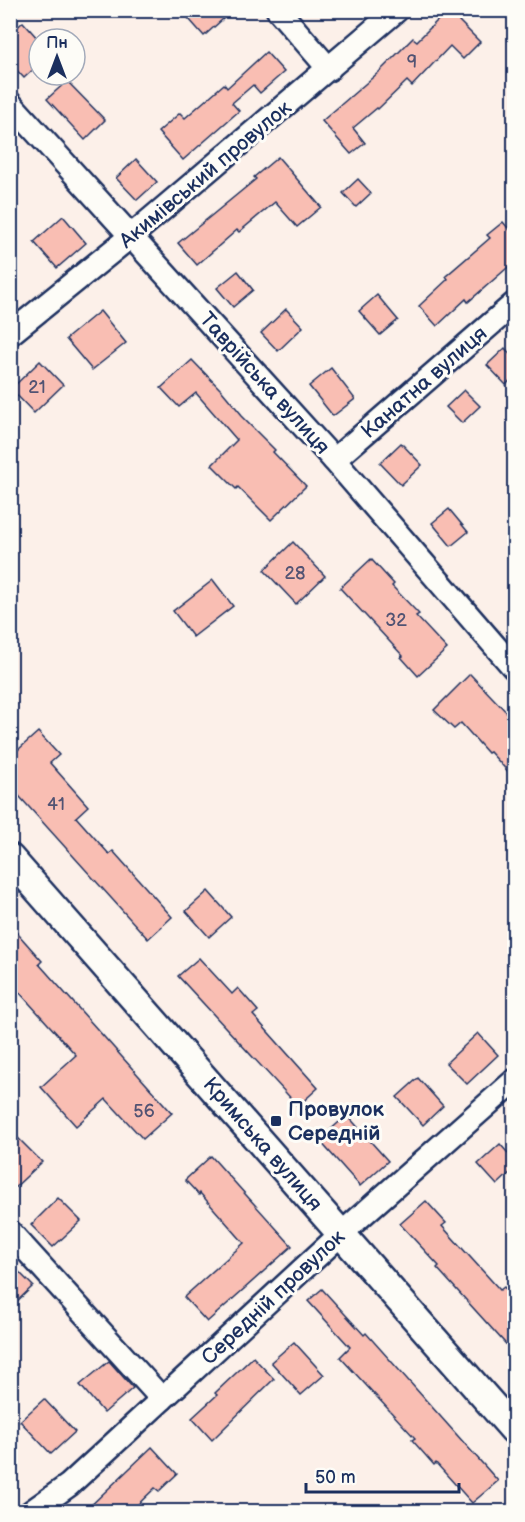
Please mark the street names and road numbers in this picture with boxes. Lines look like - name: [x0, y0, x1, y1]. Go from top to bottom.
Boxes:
- street label: Акимівський провулок: [114, 95, 296, 254]
- street label: Таврійська вулиця: [194, 307, 335, 460]
- street label: Канатна вулиця: [356, 321, 492, 444]
- street label: Кримська вулиця: [198, 1072, 327, 1216]
- street label: Середній провулок: [197, 1225, 350, 1370]

